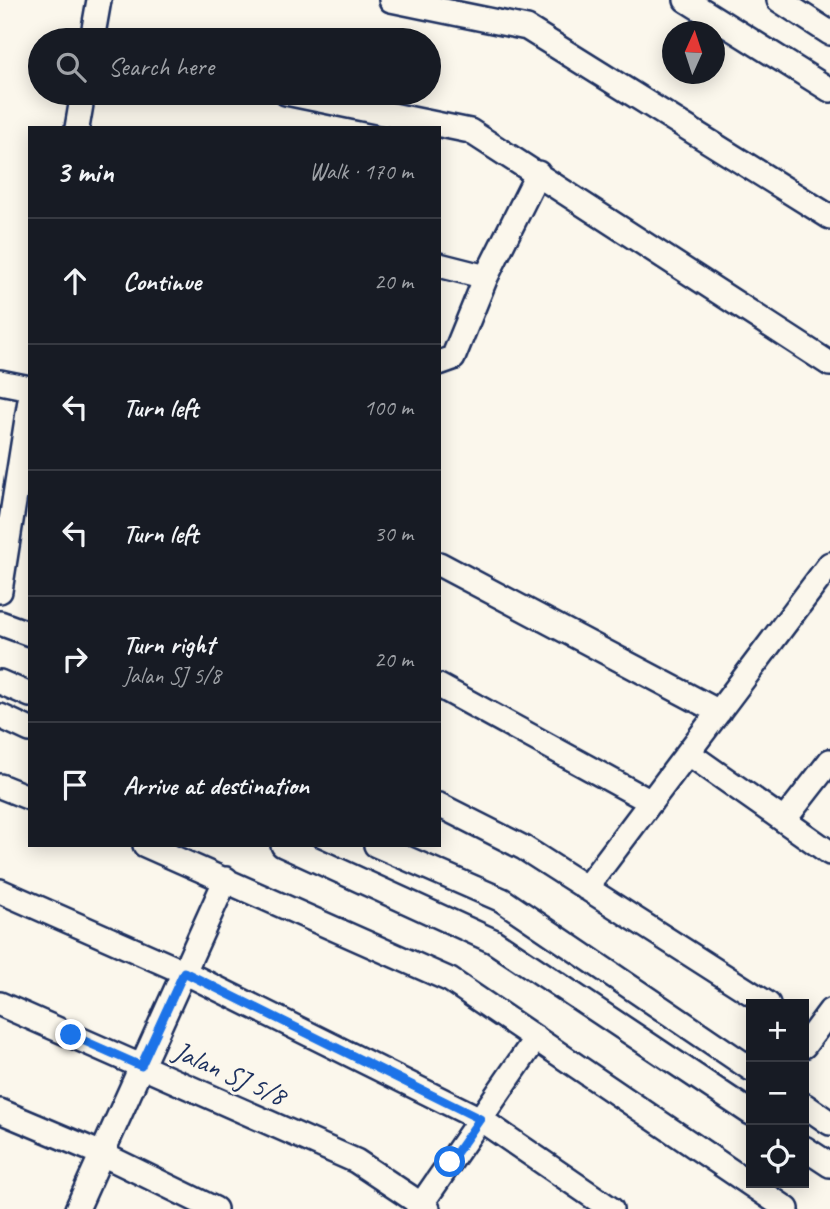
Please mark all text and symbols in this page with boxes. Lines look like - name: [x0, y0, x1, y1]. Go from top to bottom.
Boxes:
- north arrow: [662, 21, 725, 84]
- search box: [28, 28, 441, 105]
- icon: search: [52, 48, 90, 86]
- text: Search here: [108, 50, 214, 83]
- text: 3 min: [56, 153, 113, 191]
- text: Walk · 170 m: [309, 157, 413, 186]
- icon: ahead: [56, 262, 94, 300]
- text: Continue: [123, 265, 201, 298]
- text: 20 m: [374, 267, 413, 296]
- icon: left: [56, 388, 94, 426]
- text: Turn left: [123, 391, 198, 424]
- text: 100 m: [364, 393, 413, 422]
- icon: left: [56, 514, 94, 552]
- text: Turn left: [123, 517, 198, 550]
- text: 30 m: [374, 519, 413, 548]
- text: Turn right: [123, 628, 214, 661]
- icon: right: [56, 640, 94, 678]
- text: 20 m: [374, 645, 413, 674]
- text: Jalan SJ 5/8: [123, 661, 221, 690]
- icon: arrive: [56, 766, 94, 804]
- text: Arrive at destination: [123, 769, 309, 802]
- map controls: [746, 999, 809, 1188]
- button: +: [746, 999, 809, 1062]
- route end: [55, 1019, 86, 1050]
- street label: Jalan SJ 5/8: [167, 1032, 294, 1114]
- button: −: [746, 1062, 809, 1125]
- button: locate: [746, 1125, 809, 1188]
- route start: [434, 1146, 465, 1177]

